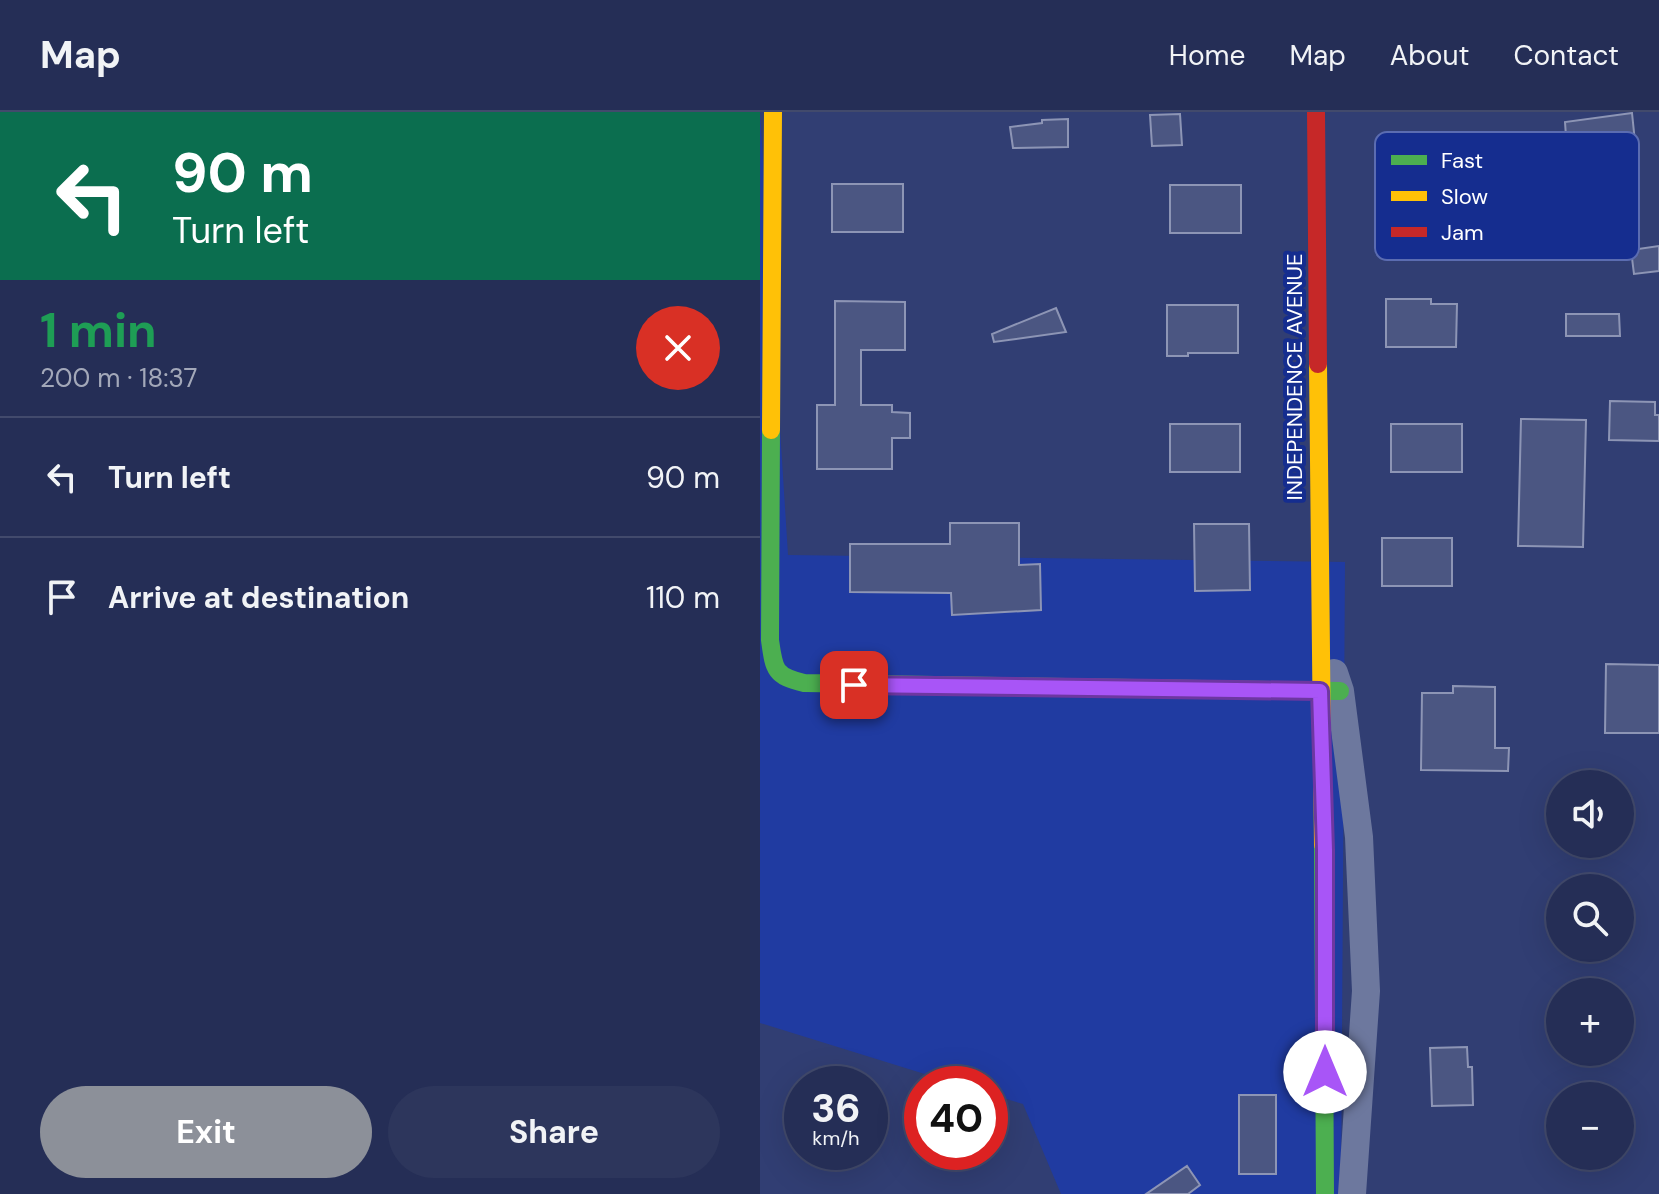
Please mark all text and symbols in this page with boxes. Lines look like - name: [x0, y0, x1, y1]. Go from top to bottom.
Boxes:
- text: Map: [40, 30, 121, 80]
- text: Home: [1169, 37, 1245, 74]
- text: Map: [1289, 37, 1346, 74]
- text: About: [1390, 37, 1469, 74]
- text: Contact: [1513, 37, 1619, 74]
- legend: [1375, 132, 1639, 260]
- text: 90 m: [172, 136, 313, 209]
- icon: left: [40, 144, 144, 248]
- text: Fast: [1441, 146, 1483, 175]
- text: Slow: [1441, 182, 1488, 211]
- text: Turn left: [172, 207, 309, 254]
- text: Jam: [1441, 218, 1484, 247]
- street label: INDEPENDENCE AVENUE: [1280, 254, 1309, 500]
- text: 1 min: [40, 299, 157, 362]
- button: close: [636, 306, 720, 390]
- text: 200 m · 18:37: [40, 361, 197, 395]
- icon: left: [40, 455, 84, 499]
- text: Turn left: [108, 458, 231, 497]
- text: 90 m: [646, 458, 720, 497]
- icon: arrive: [40, 575, 84, 619]
- text: Arrive at destination: [108, 578, 409, 617]
- text: 110 m: [646, 578, 720, 617]
- pin: [820, 651, 888, 719]
- icon: arrive: [832, 663, 876, 707]
- map controls: [1546, 770, 1634, 1170]
- button: sound: [1546, 770, 1634, 858]
- button: search: [1546, 874, 1634, 962]
- button: +: [1546, 978, 1634, 1066]
- position arrow: [1283, 1030, 1367, 1114]
- speed limit sign: 40: [904, 1066, 1008, 1170]
- text: 36: [811, 1082, 861, 1134]
- button: −: [1546, 1082, 1634, 1170]
- button: Exit: [40, 1086, 372, 1178]
- button: Share: [388, 1086, 720, 1178]
- text: km/h: [812, 1125, 860, 1151]

